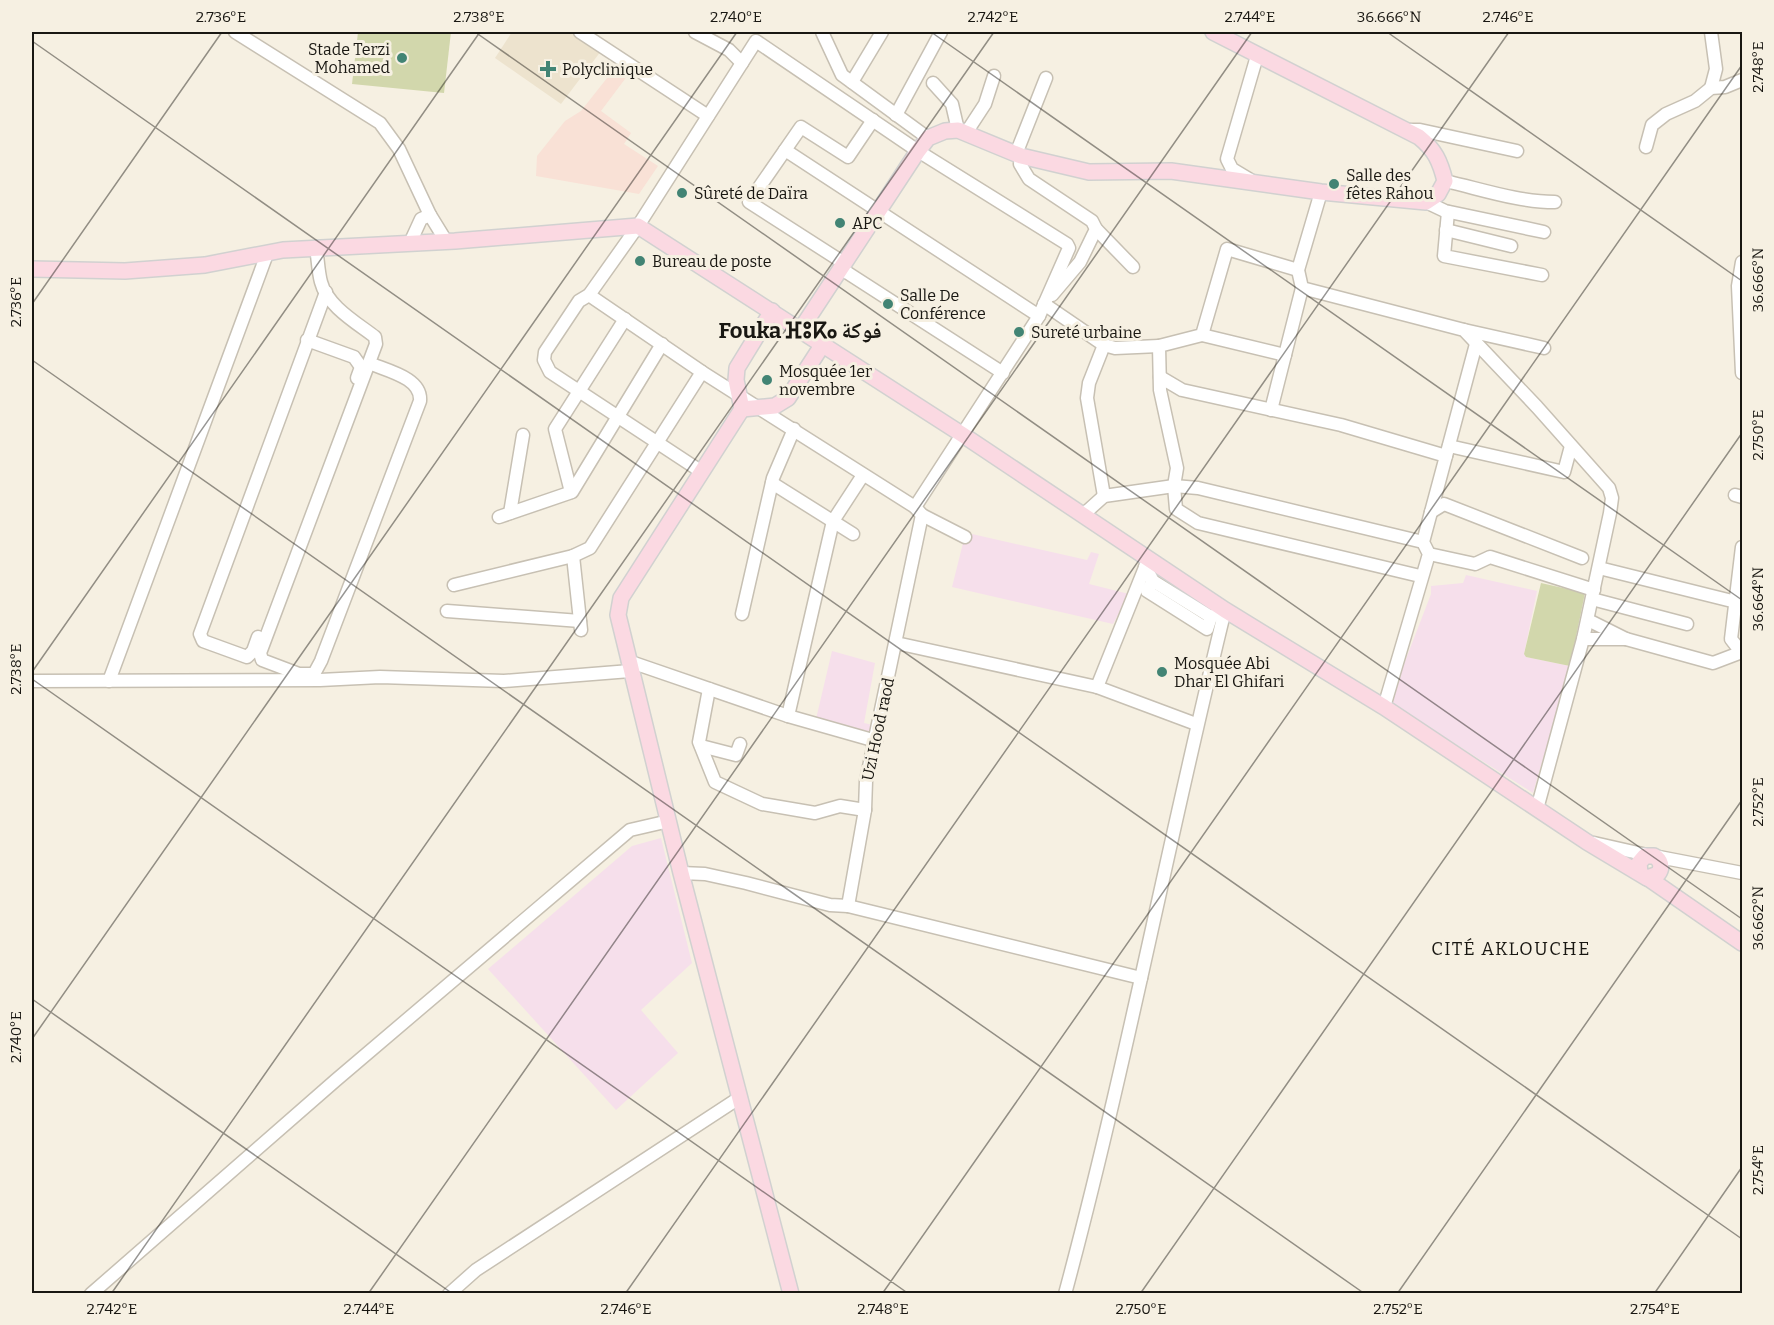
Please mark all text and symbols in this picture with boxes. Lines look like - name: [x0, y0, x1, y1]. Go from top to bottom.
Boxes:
- text: 2.736°E: [196, 8, 246, 26]
- text: 2.738°E: [453, 8, 505, 26]
- text: 2.740°E: [710, 8, 762, 26]
- text: 2.742°E: [968, 8, 1018, 26]
- text: 2.744°E: [1225, 8, 1275, 26]
- text: 36.666°N: [1357, 8, 1421, 26]
- text: 2.746°E: [1483, 8, 1533, 26]
- place label: Stade Terzi Mohamed: [308, 40, 391, 77]
- text: 2.748°E: [1749, 41, 1767, 93]
- marker: Stade Terzi Mohamed: [395, 51, 409, 65]
- marker: Polyclinique: [539, 60, 557, 78]
- place label: Polyclinique: [562, 60, 653, 79]
- place label: Salle des fêtes Rahou: [1346, 166, 1434, 203]
- marker: Salle des fêtes Rahou: [1327, 177, 1341, 191]
- place label: Sûreté de Daïra: [694, 184, 808, 203]
- marker: Sûreté de Daïra: [675, 186, 689, 200]
- place label: APC: [852, 214, 883, 233]
- marker: APC: [833, 216, 847, 230]
- text: 36.666°N: [1749, 248, 1767, 312]
- place label: Bureau de poste: [652, 252, 771, 271]
- marker: Bureau de poste: [633, 254, 647, 268]
- text: 2.736°E: [7, 277, 25, 327]
- place label: Salle De Conférence: [900, 286, 986, 323]
- marker: Salle De Conférence: [881, 297, 895, 311]
- district label: Fouka ⴼⵓⴽⴰ فوكة: [718, 317, 882, 344]
- place label: Sureté urbaine: [1031, 323, 1142, 342]
- marker: Sureté urbaine: [1012, 325, 1026, 339]
- place label: Mosquée 1er novembre: [779, 362, 872, 399]
- marker: Mosquée 1er novembre: [760, 373, 774, 387]
- text: 2.750°E: [1749, 409, 1767, 461]
- text: 36.664°N: [1749, 567, 1767, 631]
- text: 2.738°E: [7, 643, 25, 695]
- place label: Mosquée Abi Dhar El Ghifari: [1174, 654, 1284, 691]
- marker: Mosquée Abi Dhar El Ghifari: [1155, 665, 1169, 679]
- street label: Uzi Hood raod: [858, 675, 898, 782]
- text: 2.752°E: [1749, 777, 1767, 827]
- text: 36.662°N: [1749, 886, 1767, 950]
- district label: CITÉ AKLOUCHE: [1431, 937, 1591, 960]
- text: 2.740°E: [7, 1011, 25, 1063]
- text: 2.754°E: [1749, 1145, 1767, 1195]
- text: 2.742°E: [87, 1300, 137, 1318]
- text: 2.744°E: [344, 1300, 394, 1318]
- text: 2.746°E: [601, 1300, 651, 1318]
- text: 2.748°E: [857, 1300, 909, 1318]
- text: 2.750°E: [1115, 1300, 1167, 1318]
- text: 2.752°E: [1373, 1300, 1423, 1318]
- text: 2.754°E: [1630, 1300, 1680, 1318]

